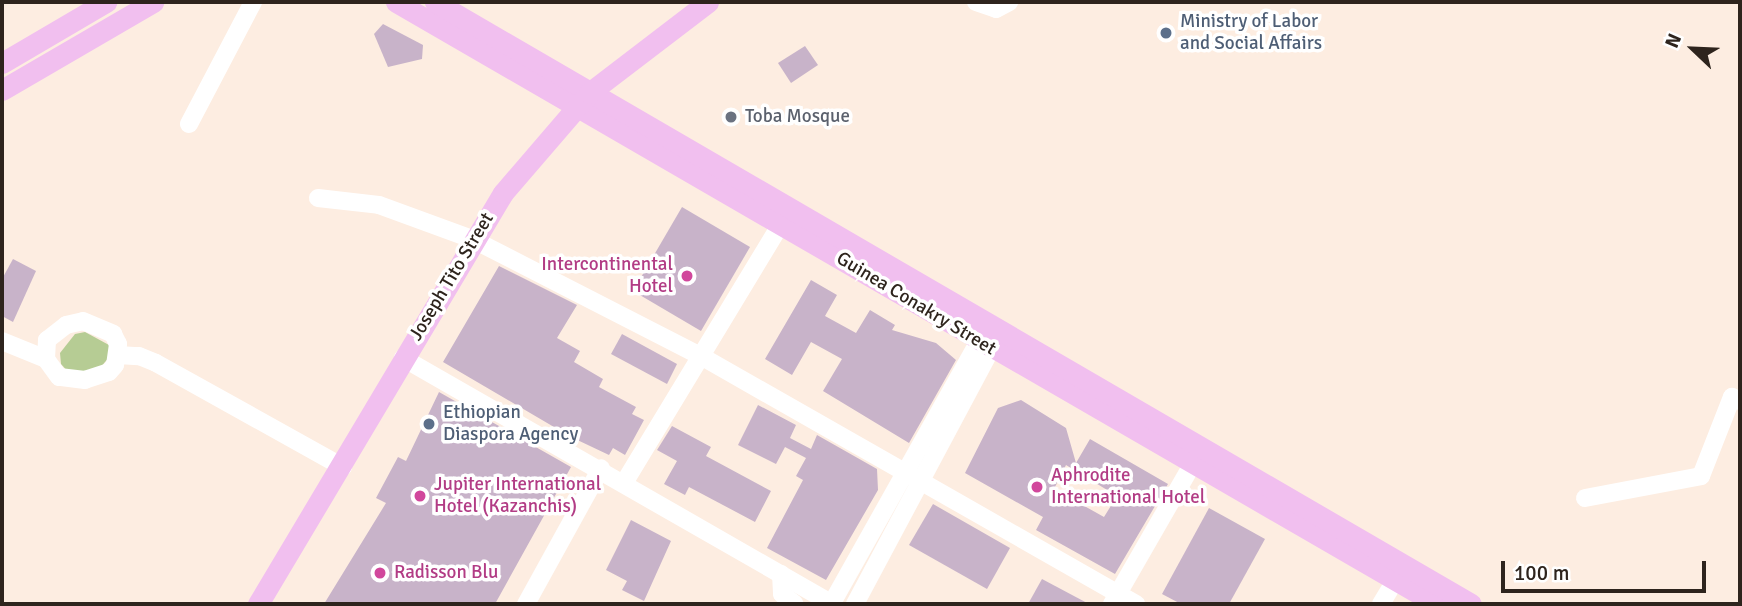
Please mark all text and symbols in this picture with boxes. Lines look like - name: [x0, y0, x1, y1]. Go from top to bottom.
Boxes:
- place label: Ministry of Labor and Social Affairs: [1180, 11, 1322, 55]
- north arrow: [1658, 14, 1728, 84]
- marker: Ministry of Labor and Social Affairs: [1158, 25, 1174, 41]
- text: N: [1660, 30, 1687, 52]
- place label: Toba Mosque: [745, 106, 850, 128]
- marker: Toba Mosque: [723, 109, 739, 125]
- street label: Joseph Tito Street: [405, 209, 499, 345]
- street label: Guinea Conakry Street: [832, 247, 1000, 361]
- place label: Intercontinental Hotel: [541, 254, 673, 298]
- marker: Intercontinental Hotel: [679, 268, 695, 284]
- place label: Ethiopian Diaspora Agency: [443, 402, 578, 446]
- marker: Ethiopian Diaspora Agency: [421, 416, 437, 432]
- place label: Aphrodite International Hotel: [1051, 465, 1205, 509]
- place label: Jupiter International Hotel (Kazanchis): [434, 474, 601, 518]
- marker: Aphrodite International Hotel: [1029, 479, 1045, 495]
- marker: Jupiter International Hotel (Kazanchis): [412, 488, 428, 504]
- scale bar: [1504, 546, 1709, 590]
- text: 100 m: [1514, 560, 1569, 586]
- place label: Radisson Blu: [394, 562, 498, 584]
- marker: Radisson Blu: [372, 565, 388, 581]

